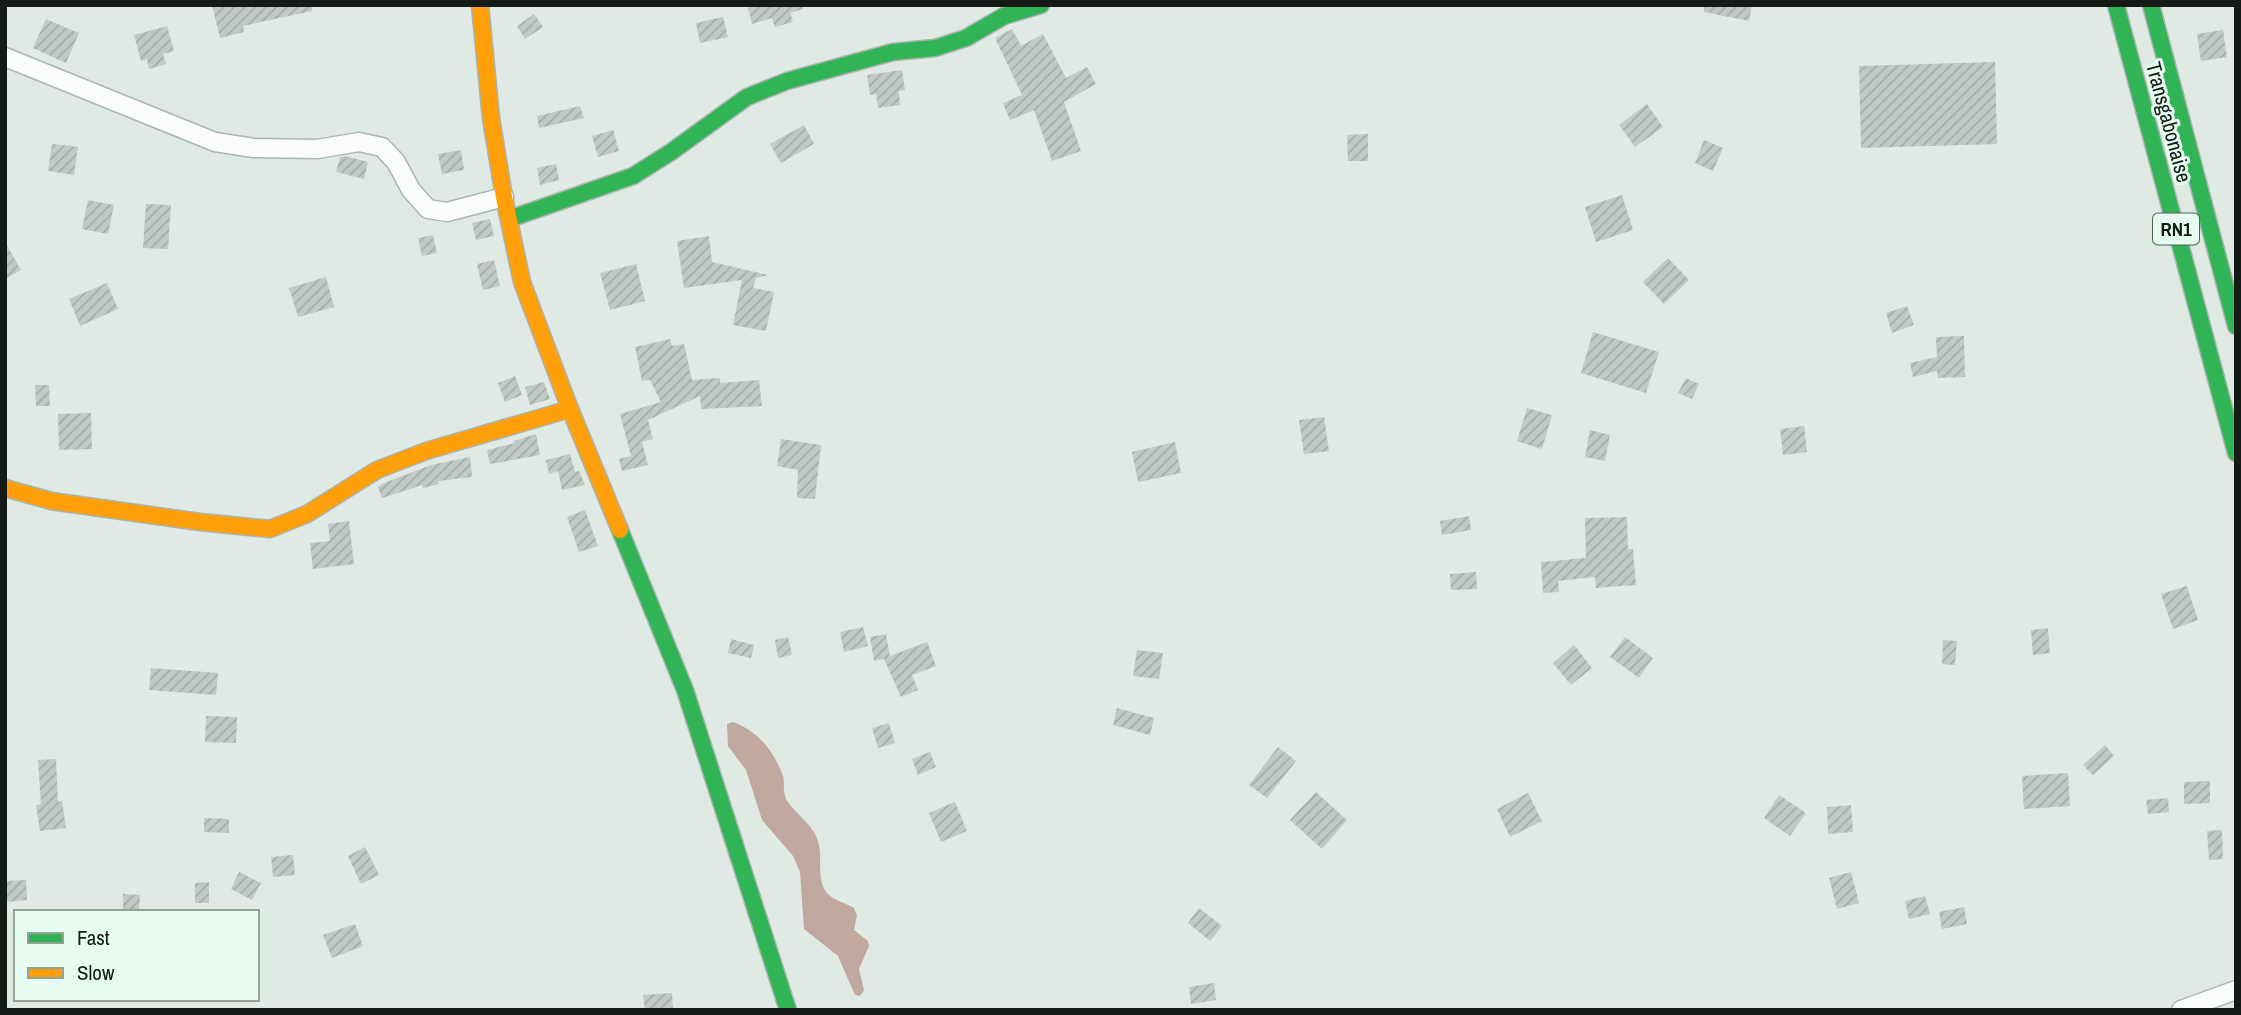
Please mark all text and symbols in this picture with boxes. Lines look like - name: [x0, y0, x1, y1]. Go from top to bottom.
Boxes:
- street label: Transgabonaise: [2139, 58, 2199, 186]
- road number: RN1: [2153, 214, 2199, 244]
- legend: [14, 910, 259, 1001]
- text: Fast: [77, 923, 110, 952]
- text: Slow: [77, 958, 115, 987]

